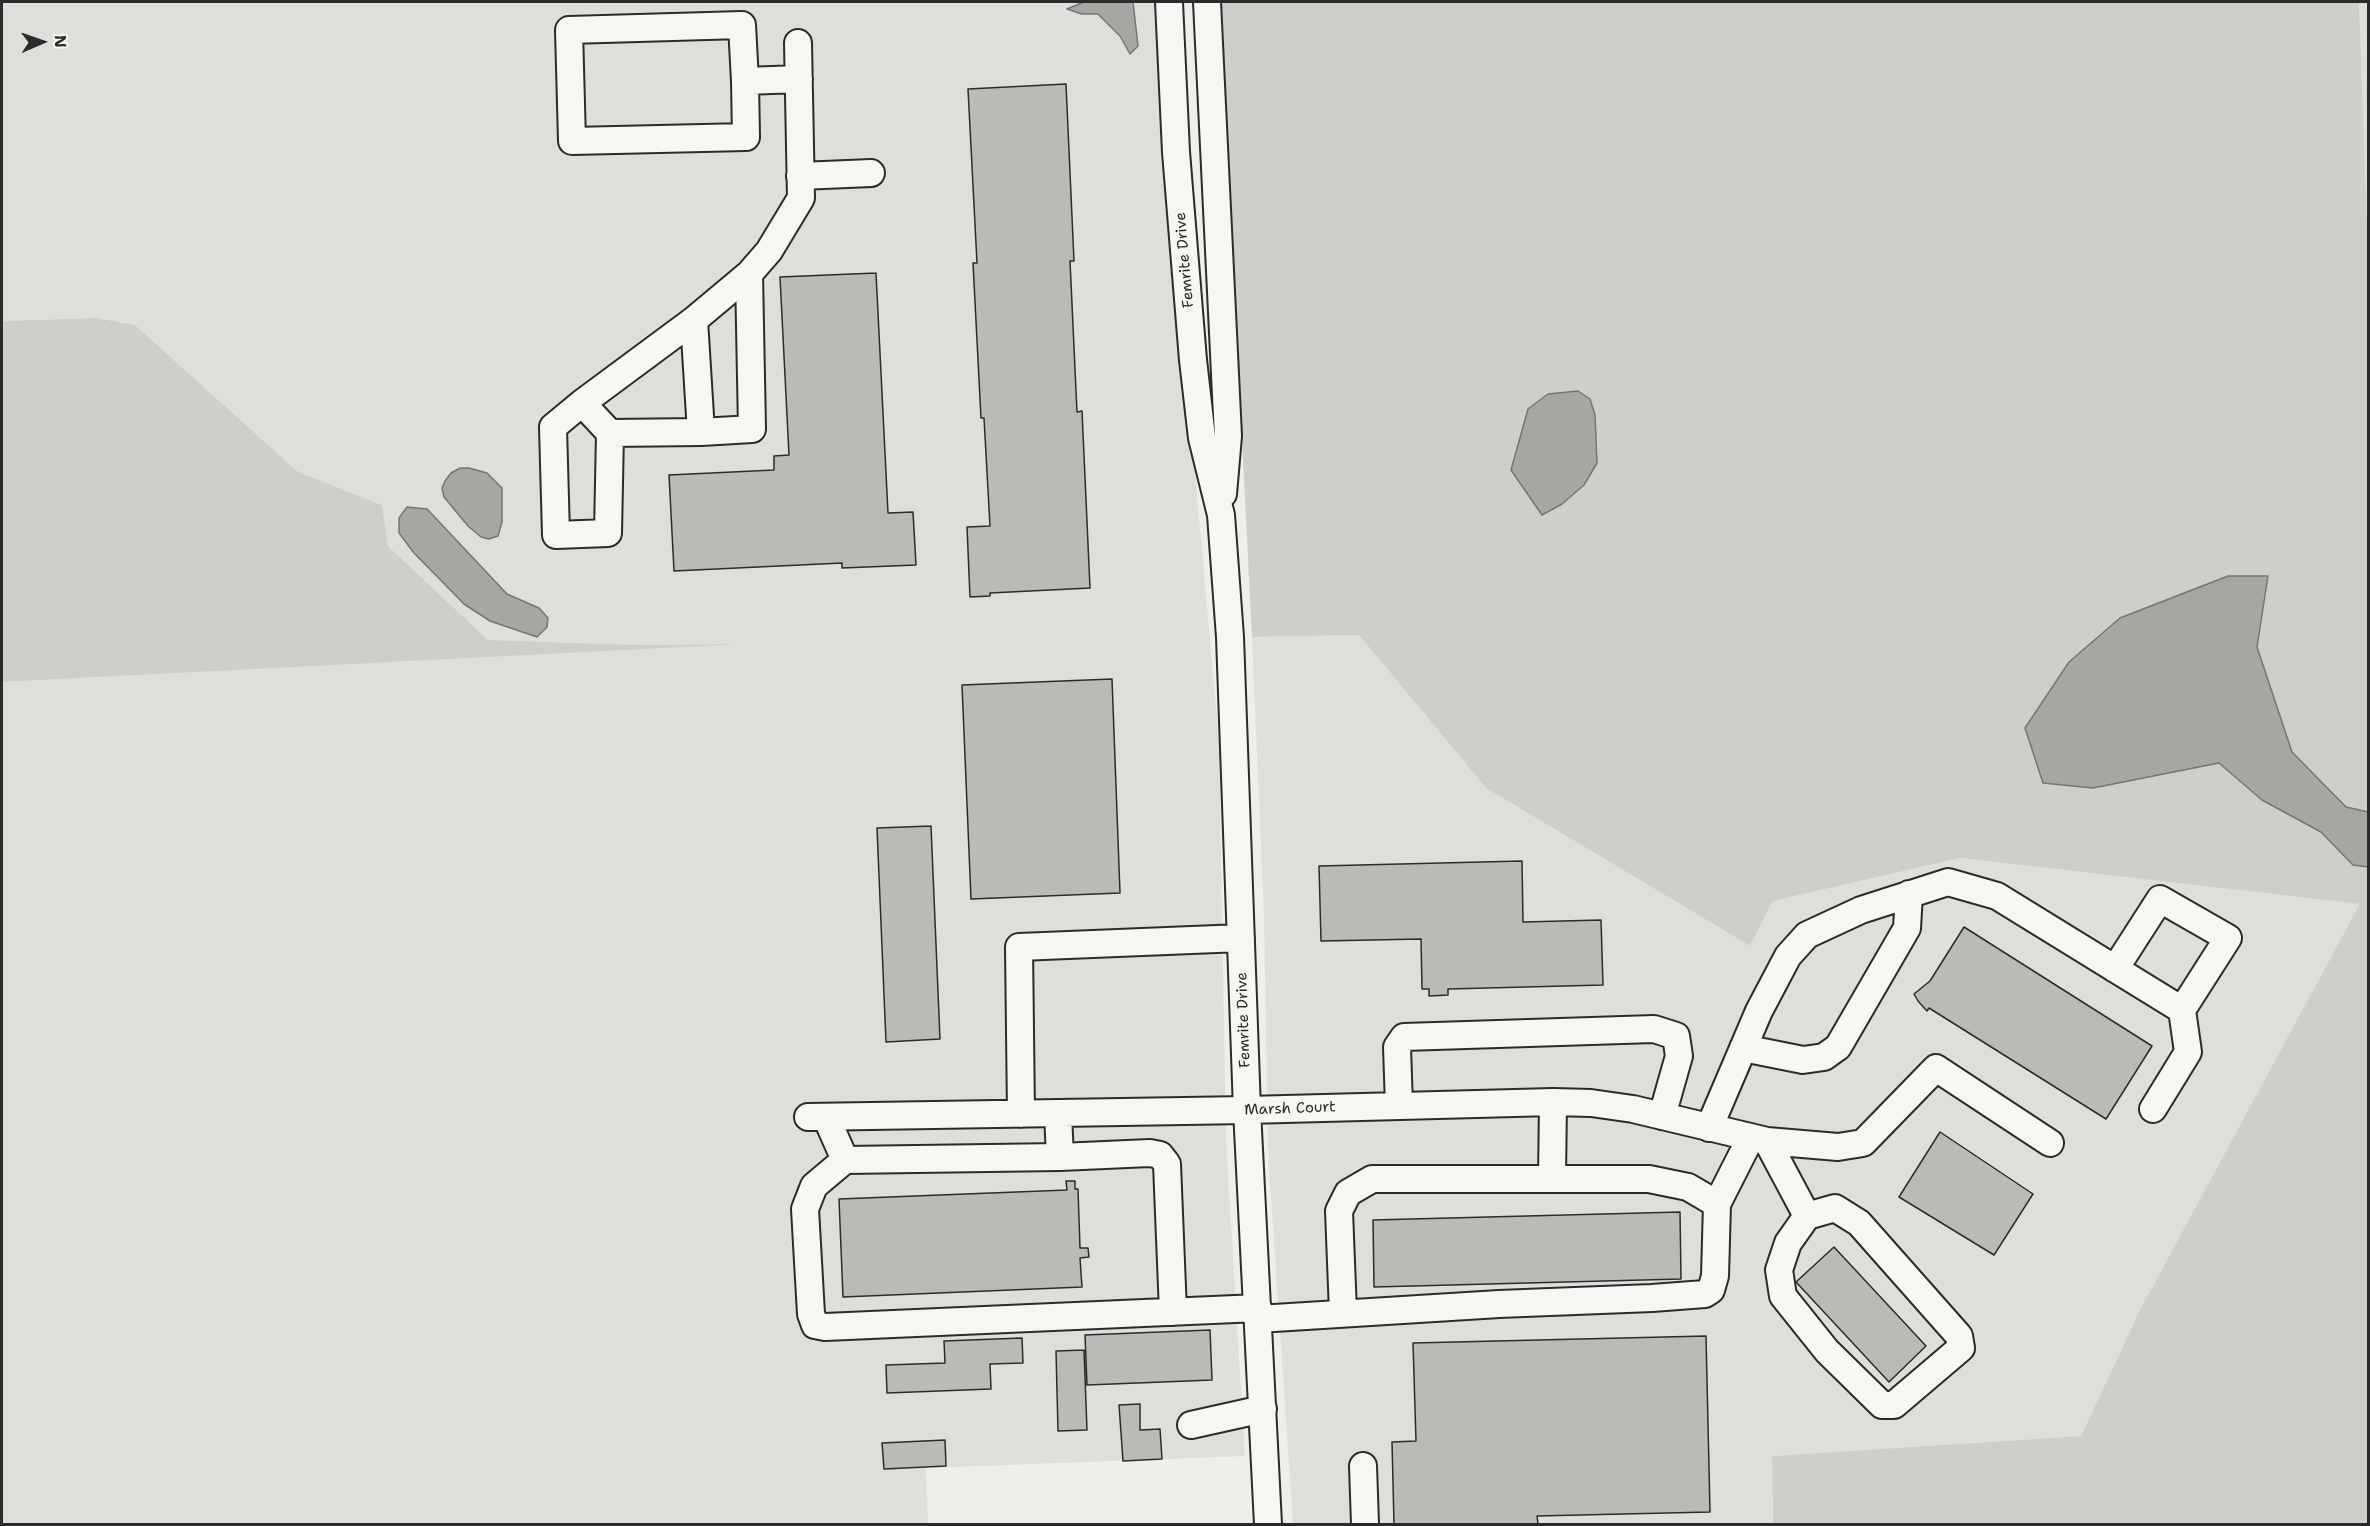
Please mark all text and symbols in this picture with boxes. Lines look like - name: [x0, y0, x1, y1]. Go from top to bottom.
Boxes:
- north arrow: [12, 12, 72, 72]
- text: N: [50, 35, 71, 48]
- street label: Femrite Drive: [1172, 211, 1198, 309]
- street label: Femrite Drive: [1233, 972, 1255, 1068]
- street label: Marsh Court: [1244, 1098, 1336, 1120]

